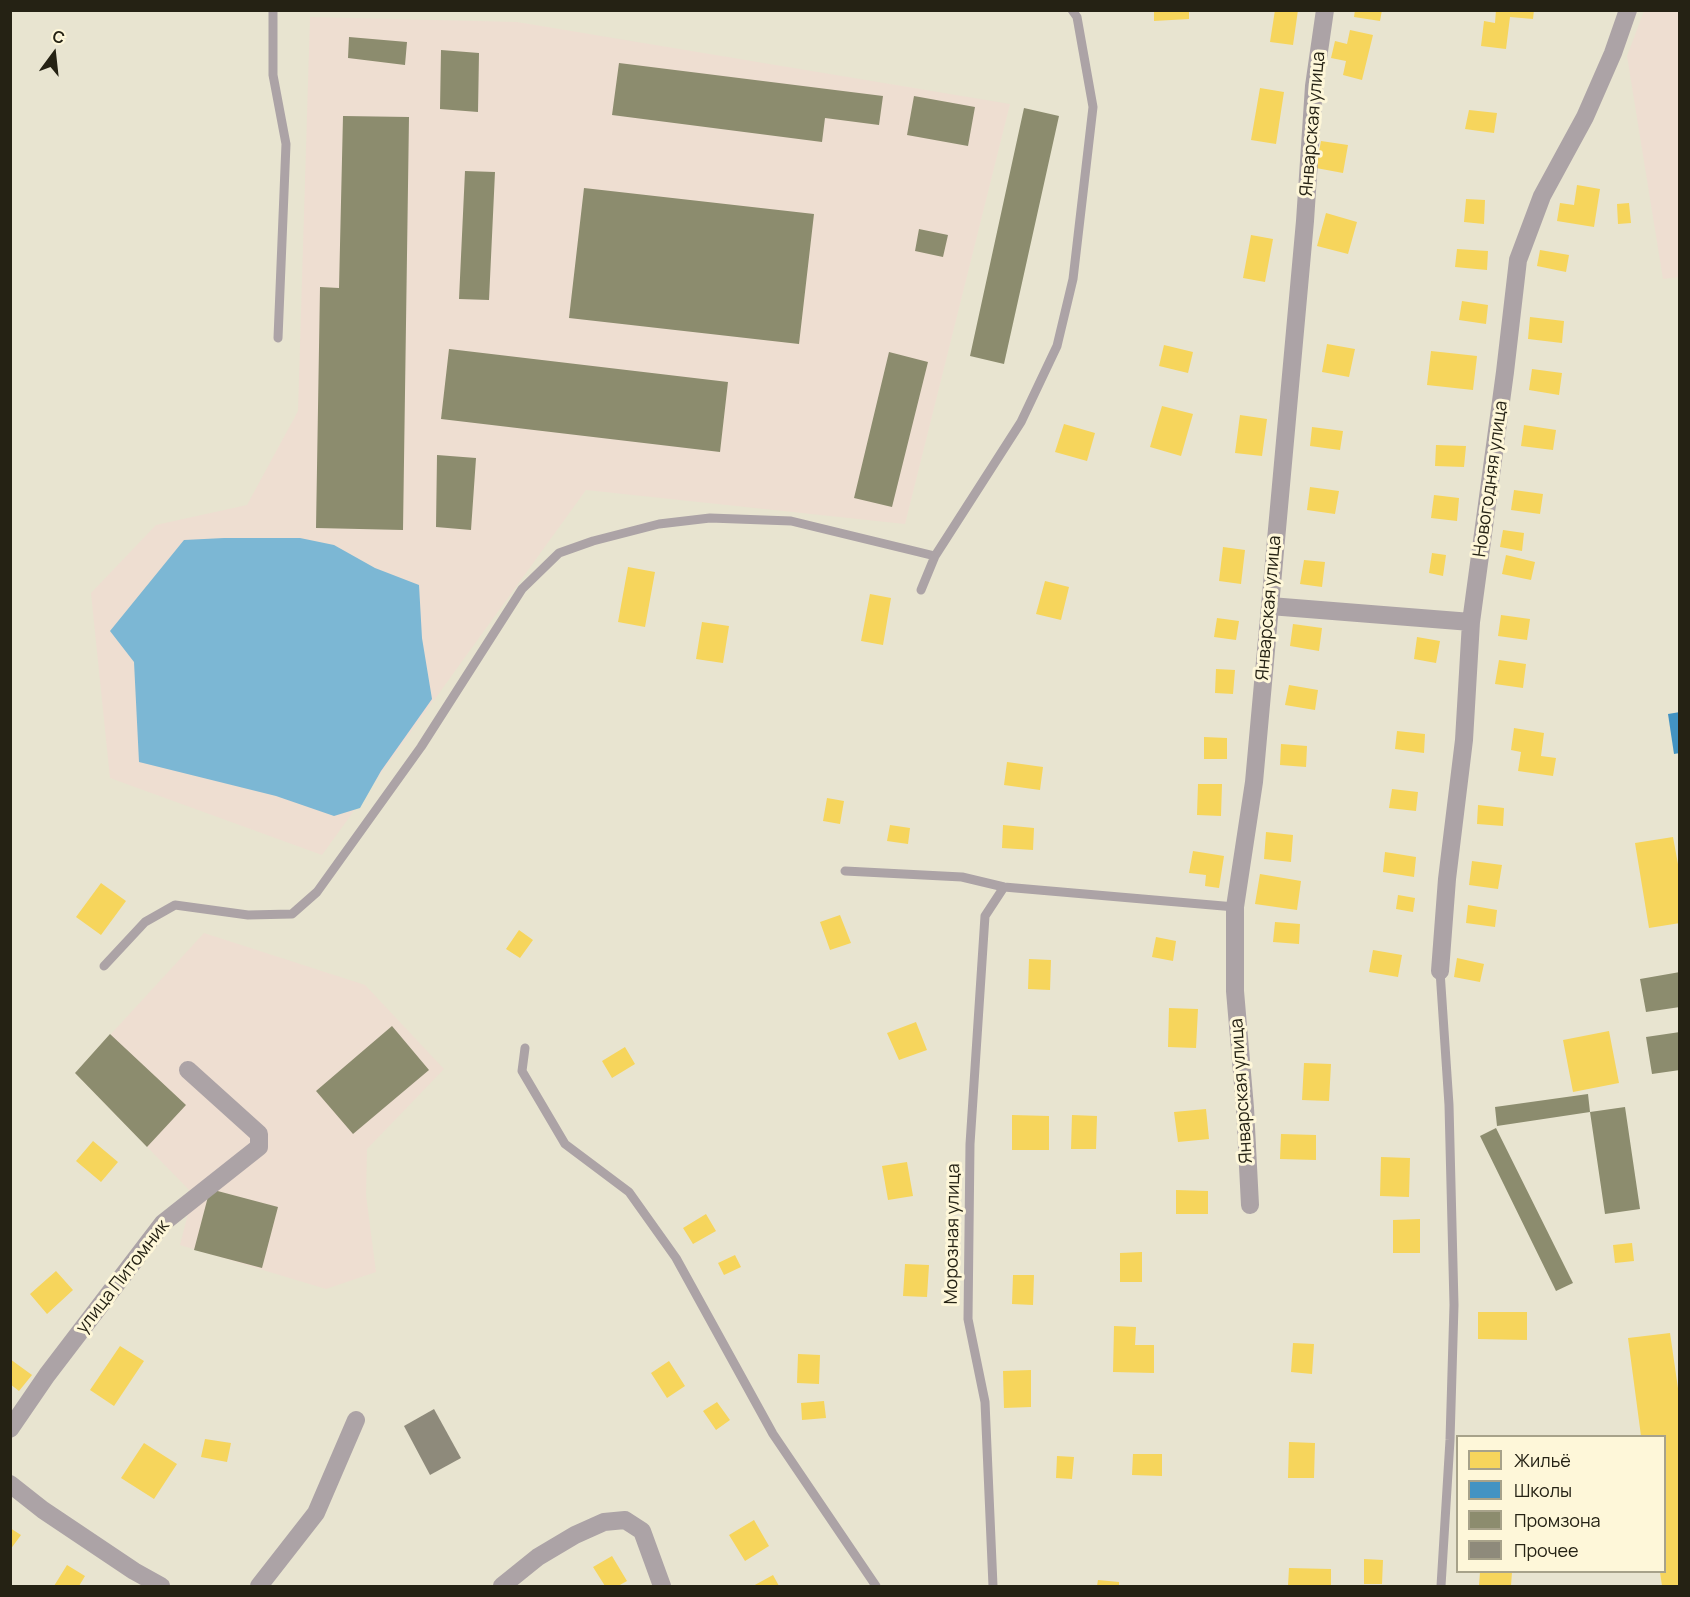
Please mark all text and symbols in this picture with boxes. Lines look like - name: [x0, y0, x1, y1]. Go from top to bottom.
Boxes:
- north arrow: [24, 24, 84, 84]
- text: С: [50, 24, 67, 49]
- street label: Январская улица: [1296, 51, 1330, 197]
- street label: Новогодняя улица: [1469, 399, 1513, 559]
- street label: Январская улица: [1252, 535, 1286, 681]
- street label: Январская улица: [1226, 1018, 1258, 1164]
- street label: Морозная улица: [941, 1163, 965, 1305]
- street label: улица Питомник: [72, 1216, 174, 1338]
- legend: [1456, 1435, 1666, 1573]
- text: Жильё: [1514, 1448, 1571, 1472]
- text: Школы: [1514, 1478, 1572, 1502]
- text: Промзона: [1514, 1508, 1601, 1532]
- text: Прочее: [1514, 1538, 1579, 1562]

